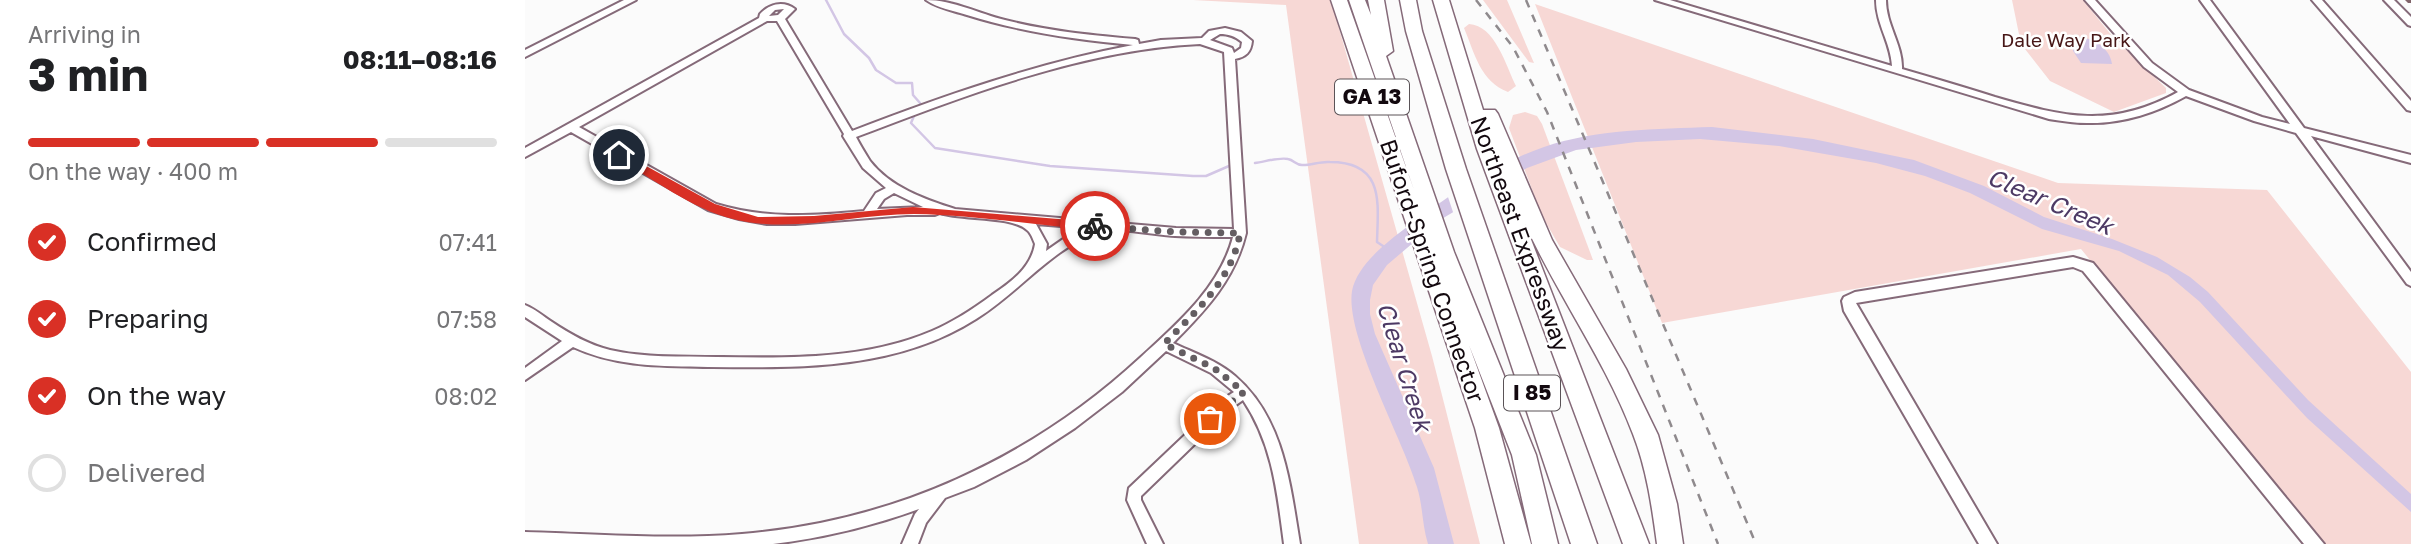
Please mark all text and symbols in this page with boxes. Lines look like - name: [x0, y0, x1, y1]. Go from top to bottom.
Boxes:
- text: Arriving in: [28, 20, 141, 48]
- park label: Dale Way Park: [2001, 28, 2131, 51]
- text: 08:11–08:16: [343, 44, 497, 75]
- text: 3 min: [28, 46, 148, 101]
- road number: GA 13: [1335, 80, 1409, 114]
- street label: Northeast Expressway: [1465, 112, 1577, 355]
- pin: [589, 125, 649, 185]
- street label: Buford-Spring Connector: [1375, 135, 1491, 406]
- icon: home: [600, 136, 638, 174]
- text: On the way · 400 m: [28, 157, 238, 185]
- water label: Clear Creek: [1983, 161, 2120, 241]
- courier: [1060, 191, 1130, 261]
- icon: bike: [1076, 207, 1114, 245]
- icon: check: [28, 223, 66, 261]
- text: Confirmed: [87, 226, 217, 257]
- text: 07:41: [438, 228, 497, 256]
- water label: Clear Creek: [1372, 299, 1440, 437]
- icon: check: [28, 300, 66, 338]
- text: Preparing: [87, 303, 209, 334]
- text: 07:58: [436, 305, 497, 333]
- road number: I 85: [1504, 376, 1560, 410]
- icon: check: [28, 377, 66, 415]
- text: On the way: [87, 380, 226, 411]
- text: 08:02: [434, 382, 497, 410]
- pin: [1180, 389, 1240, 449]
- icon: bag: [1191, 400, 1229, 438]
- text: Delivered: [87, 457, 206, 488]

